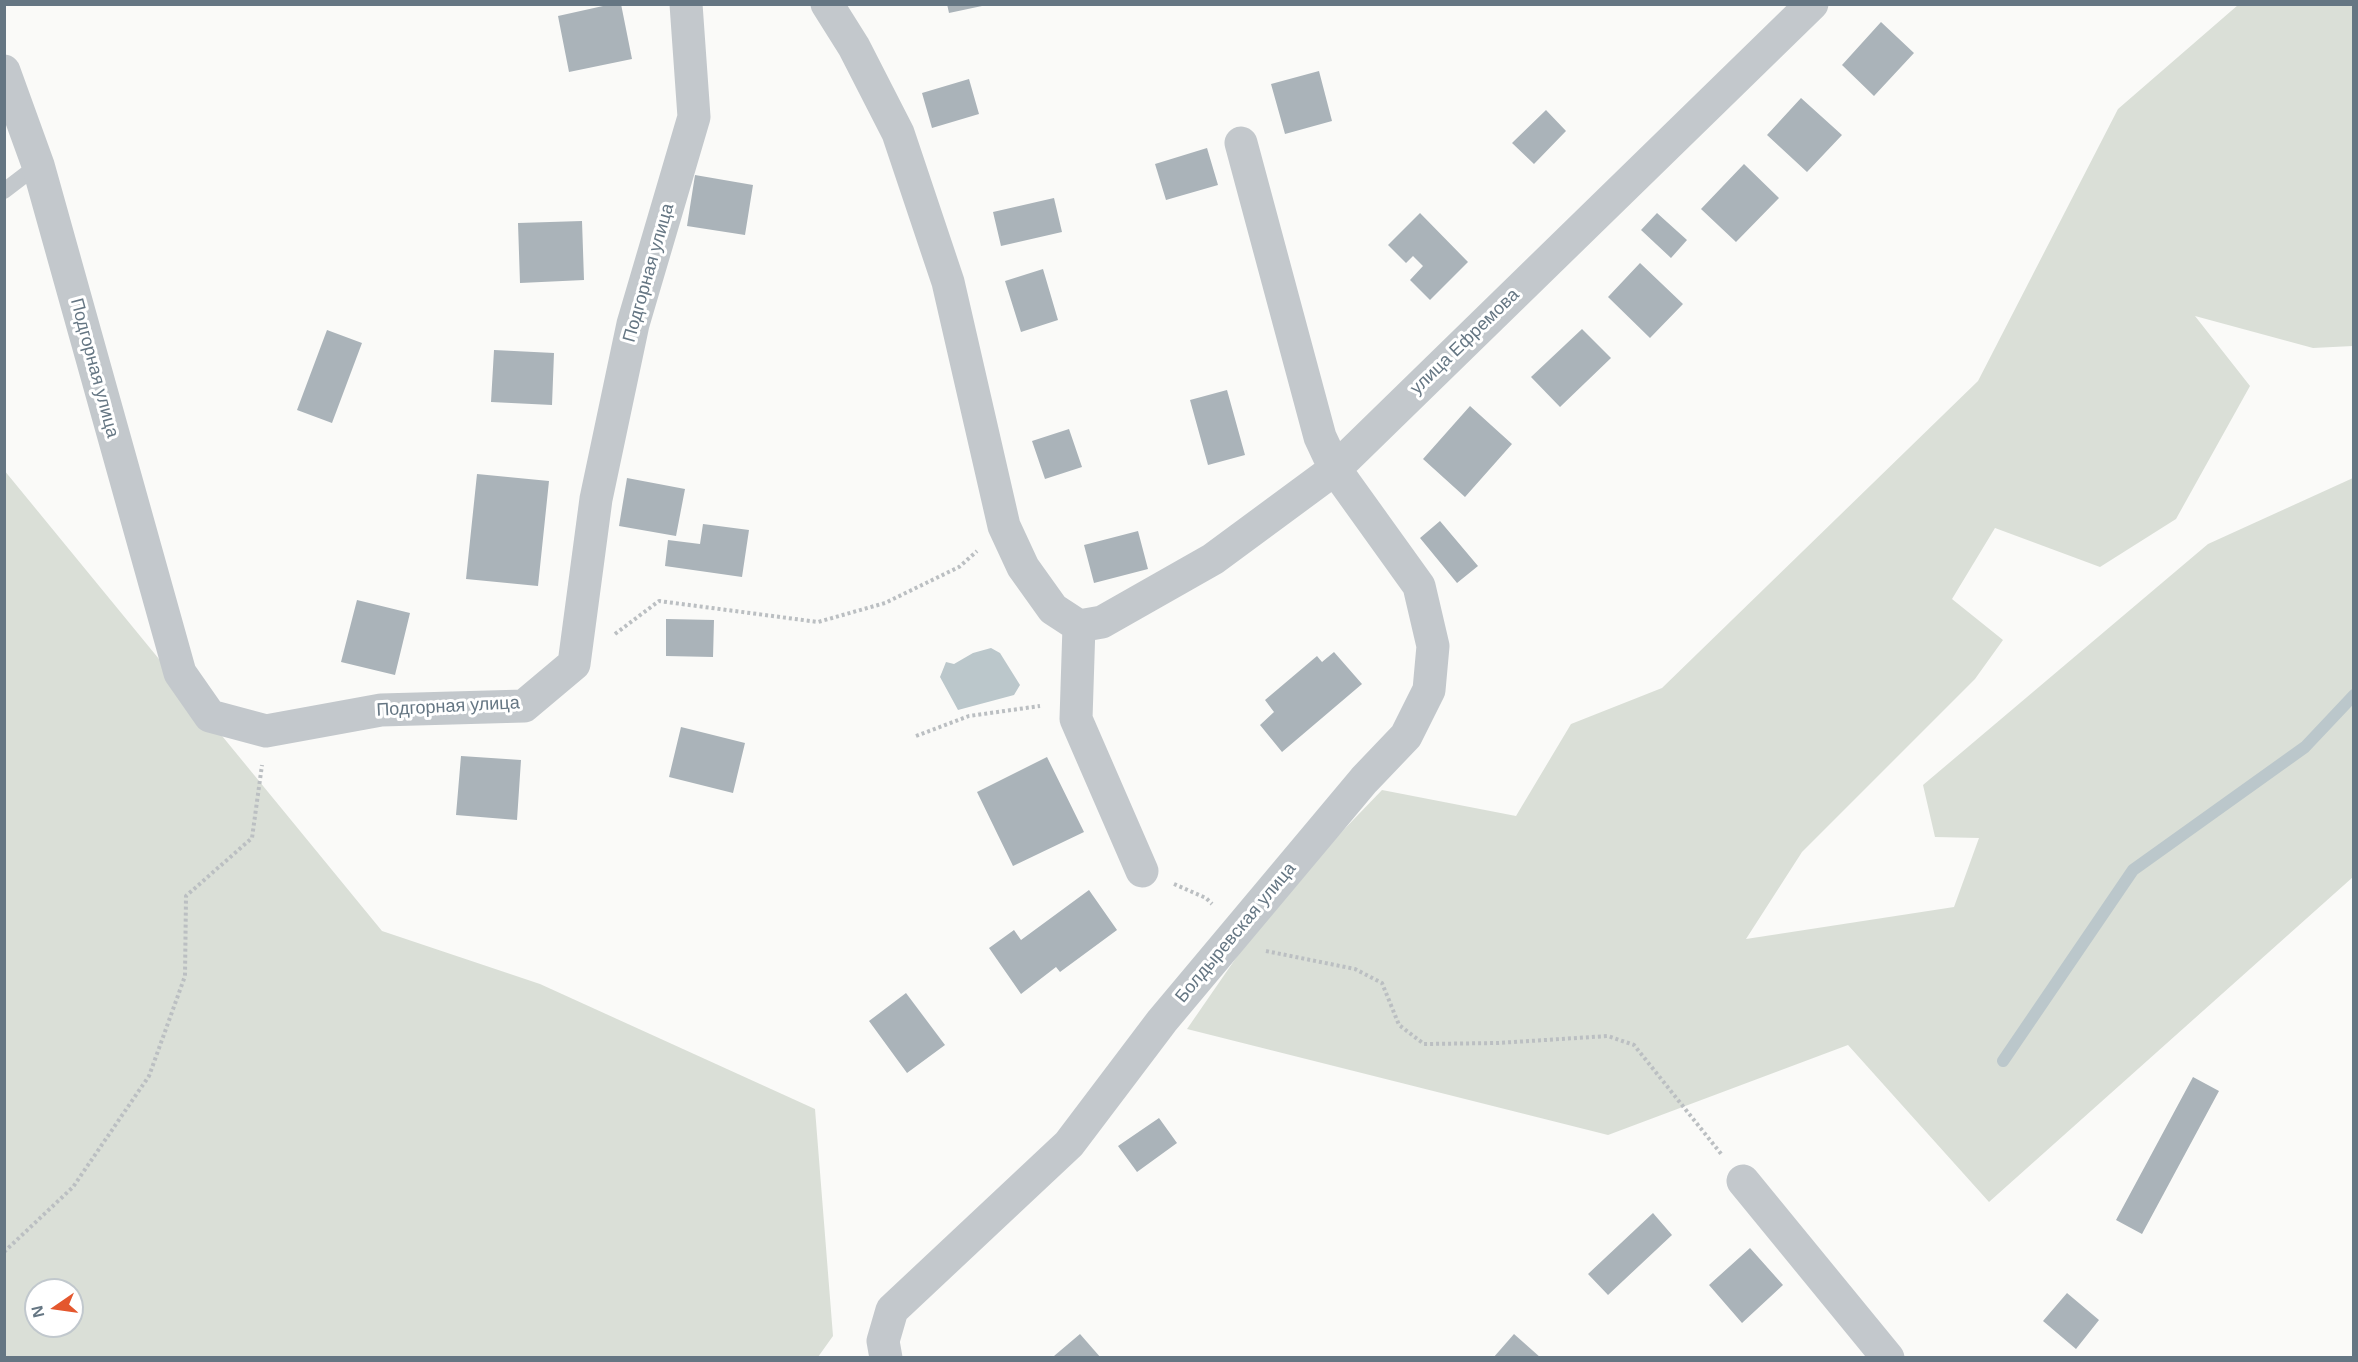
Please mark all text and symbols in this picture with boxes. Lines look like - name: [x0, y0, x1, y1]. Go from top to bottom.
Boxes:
- street label: Подгорная улица: [619, 201, 679, 345]
- street label: улица Ефремова: [1406, 285, 1524, 399]
- street label: Подгорная улица: [65, 296, 123, 440]
- street label: Подгорная улица: [376, 692, 520, 722]
- street label: Болдыревская улица: [1171, 859, 1301, 1007]
- north arrow: [24, 1278, 84, 1338]
- text: N: [28, 1304, 48, 1319]

